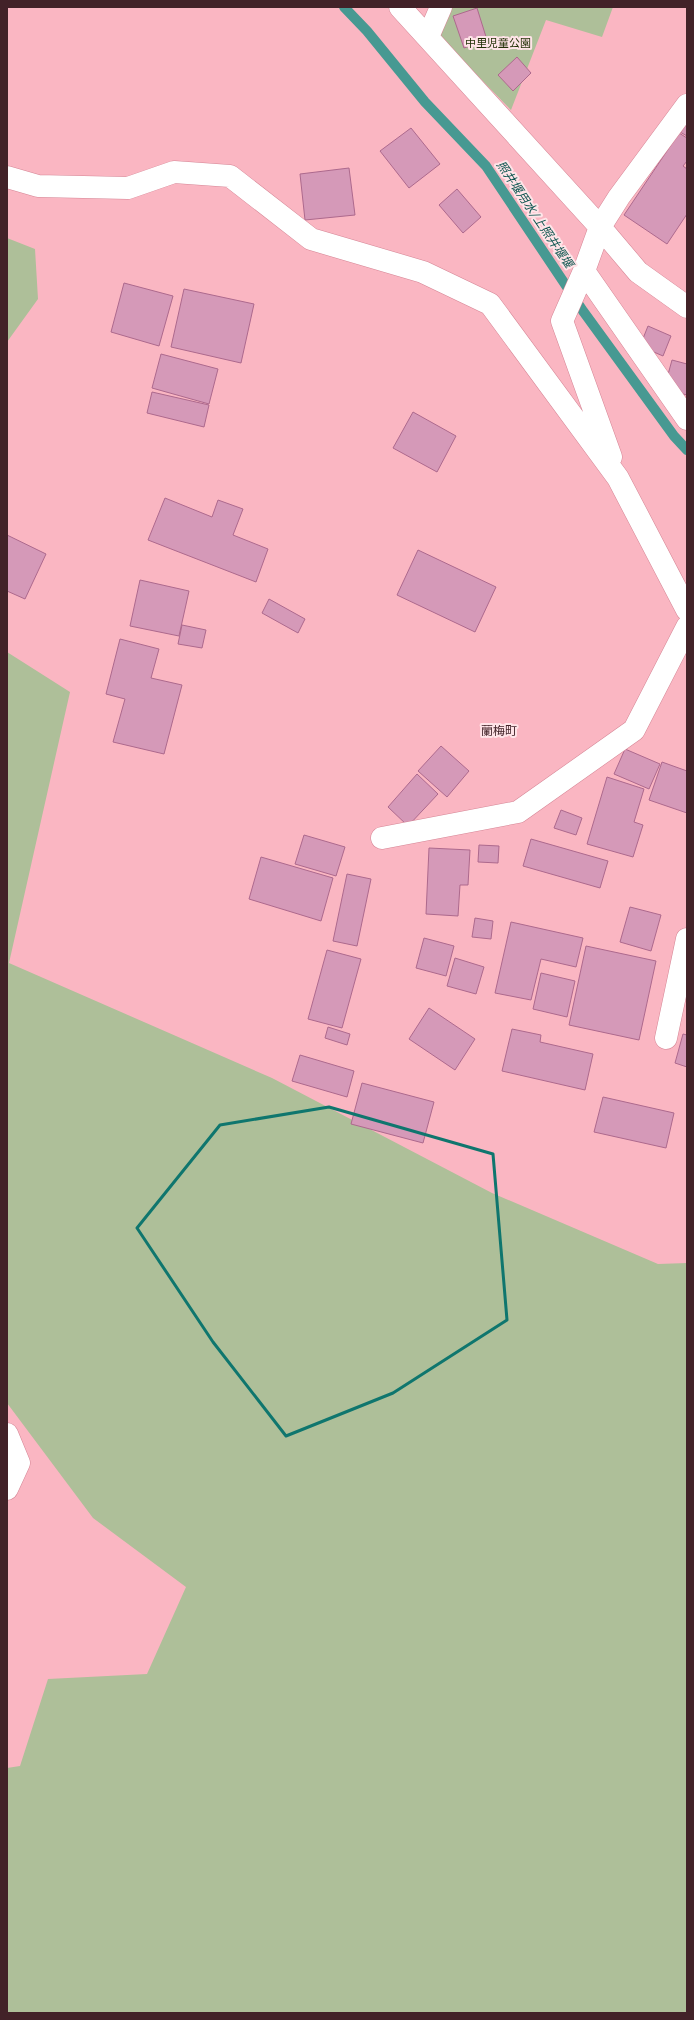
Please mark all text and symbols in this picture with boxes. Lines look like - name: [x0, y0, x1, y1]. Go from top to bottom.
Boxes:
- park label: 中里児童公園: [465, 37, 531, 51]
- water label: 照井堰用水/上照井堰堰: [492, 158, 577, 273]
- district label: 蘭梅町: [481, 724, 517, 740]

